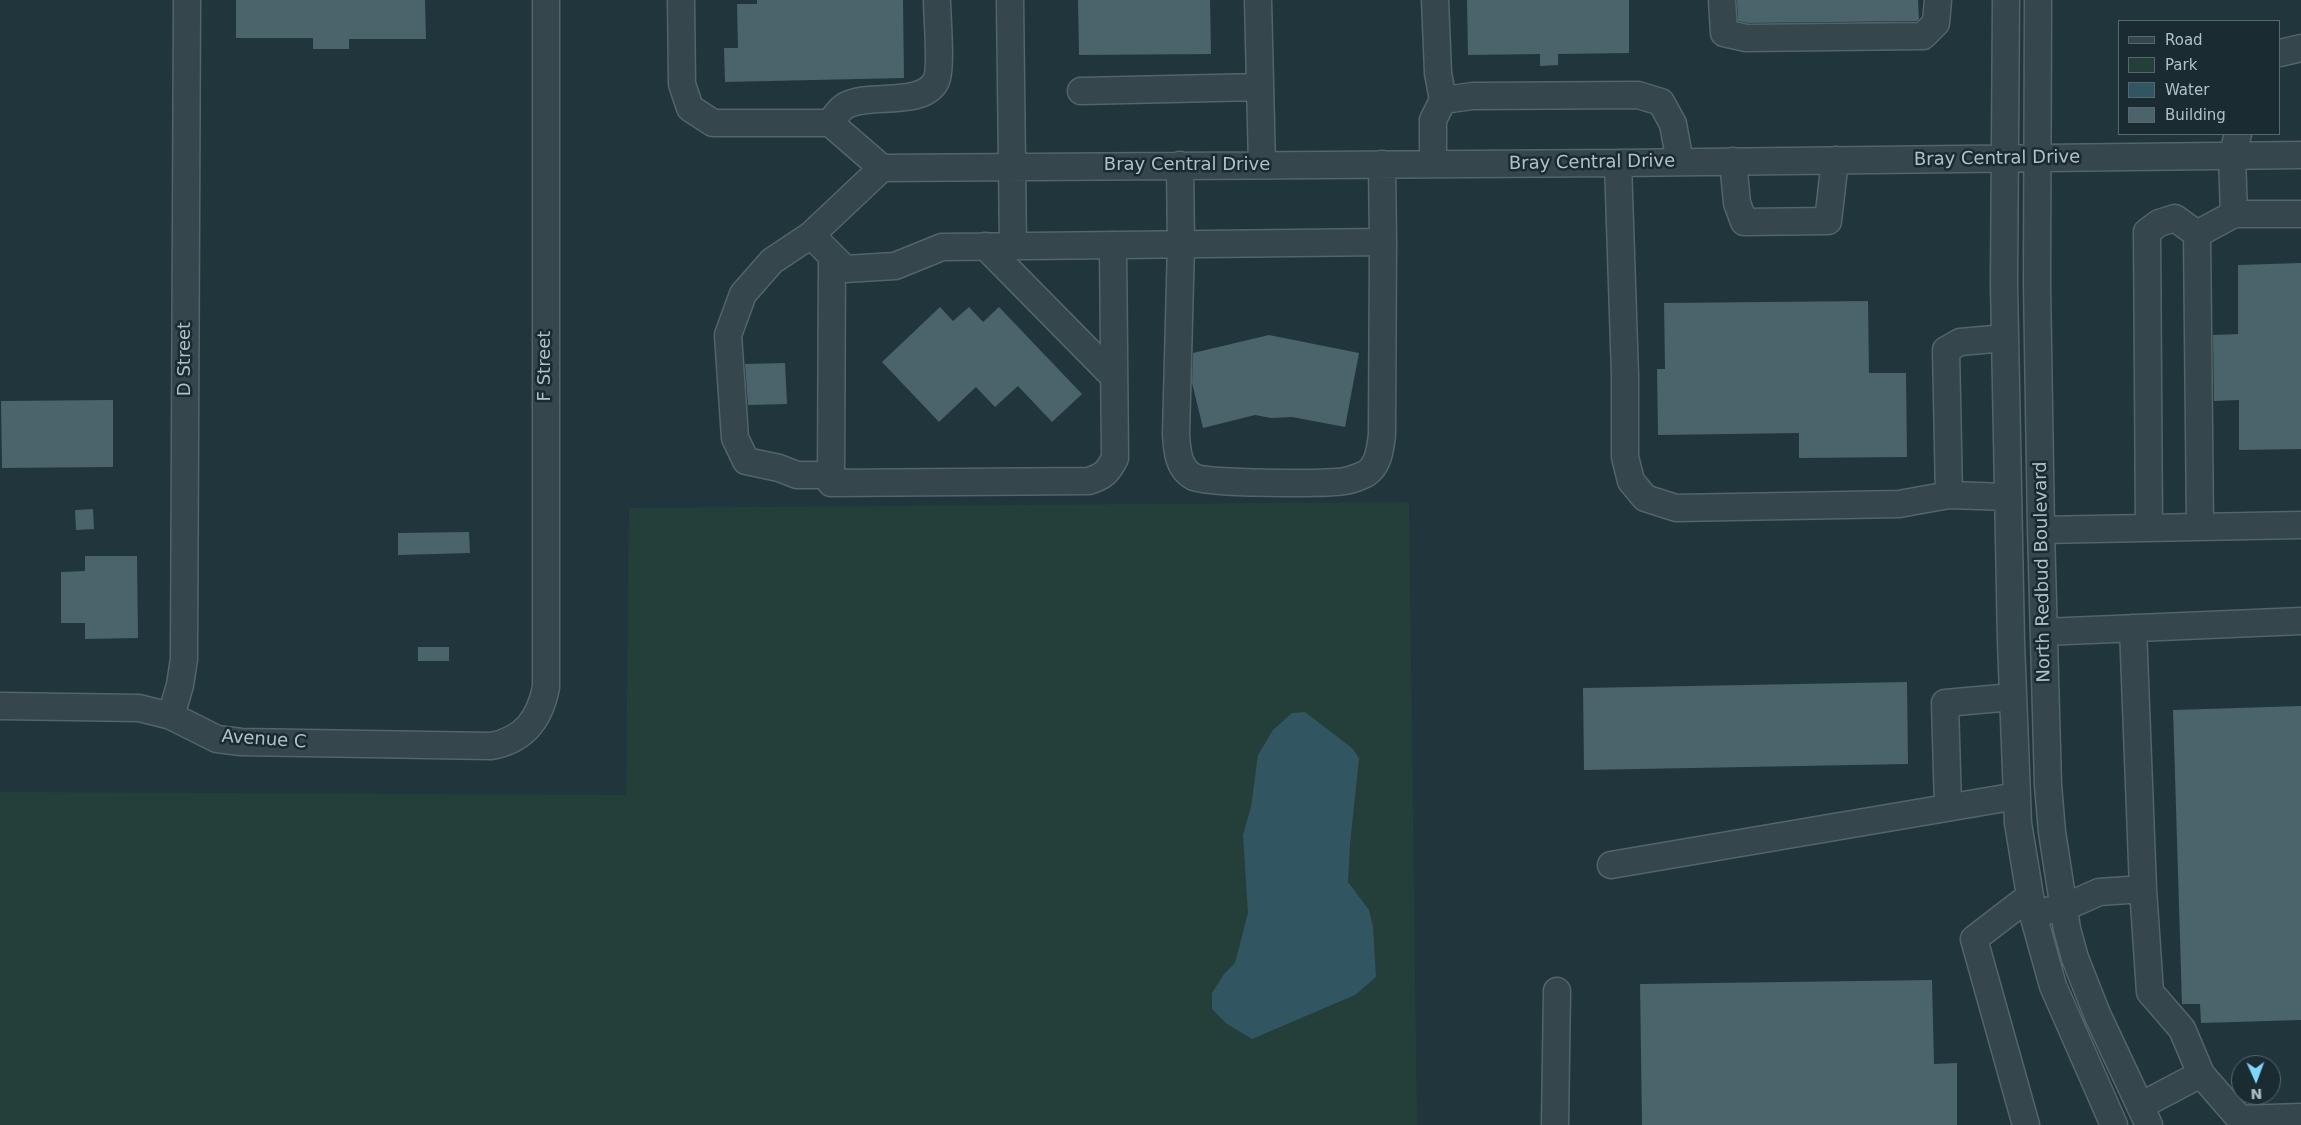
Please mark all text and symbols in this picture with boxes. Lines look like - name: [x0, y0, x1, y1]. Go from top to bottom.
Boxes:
- legend: [2118, 20, 2281, 135]
- text: Road: [2165, 31, 2203, 49]
- text: Park: [2165, 56, 2197, 74]
- text: Water: [2165, 81, 2209, 99]
- text: Building: [2165, 106, 2226, 124]
- street label: Bray Central Drive: [1914, 147, 2080, 171]
- street label: Bray Central Drive: [1509, 151, 1675, 175]
- street label: Bray Central Drive: [1104, 154, 1270, 176]
- street label: D Street: [174, 322, 196, 396]
- street label: F Street: [534, 331, 556, 401]
- street label: North Redbud Boulevard: [2030, 461, 2056, 683]
- street label: Avenue C: [221, 726, 307, 754]
- north arrow: [2231, 1055, 2281, 1105]
- text: N: [2250, 1086, 2263, 1102]

